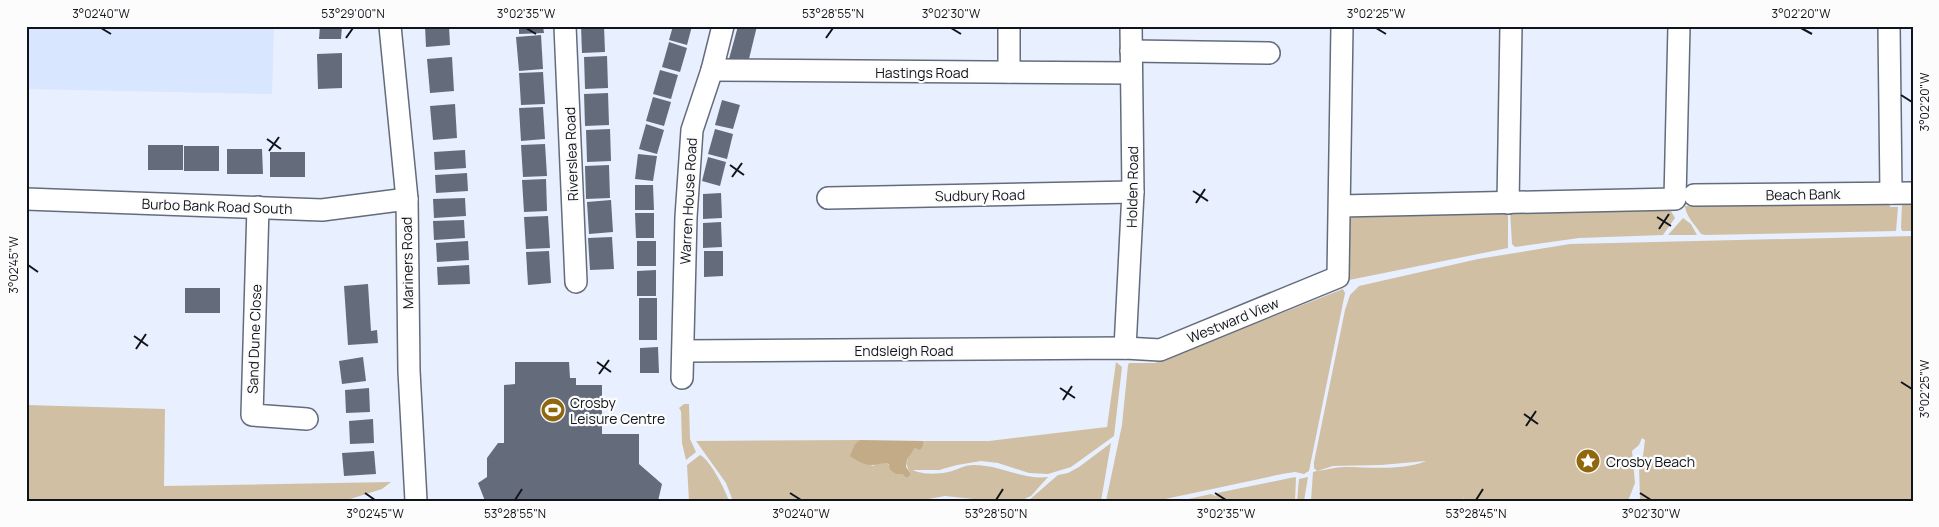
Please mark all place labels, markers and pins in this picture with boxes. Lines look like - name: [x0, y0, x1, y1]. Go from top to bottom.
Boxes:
- place label: Crosby Leisure Centre: [570, 393, 665, 428]
- sports icon: Crosby Leisure Centre: [540, 397, 566, 423]
- place icon: Crosby Beach: [1575, 448, 1601, 474]
- place label: Crosby Beach: [1606, 452, 1695, 471]

